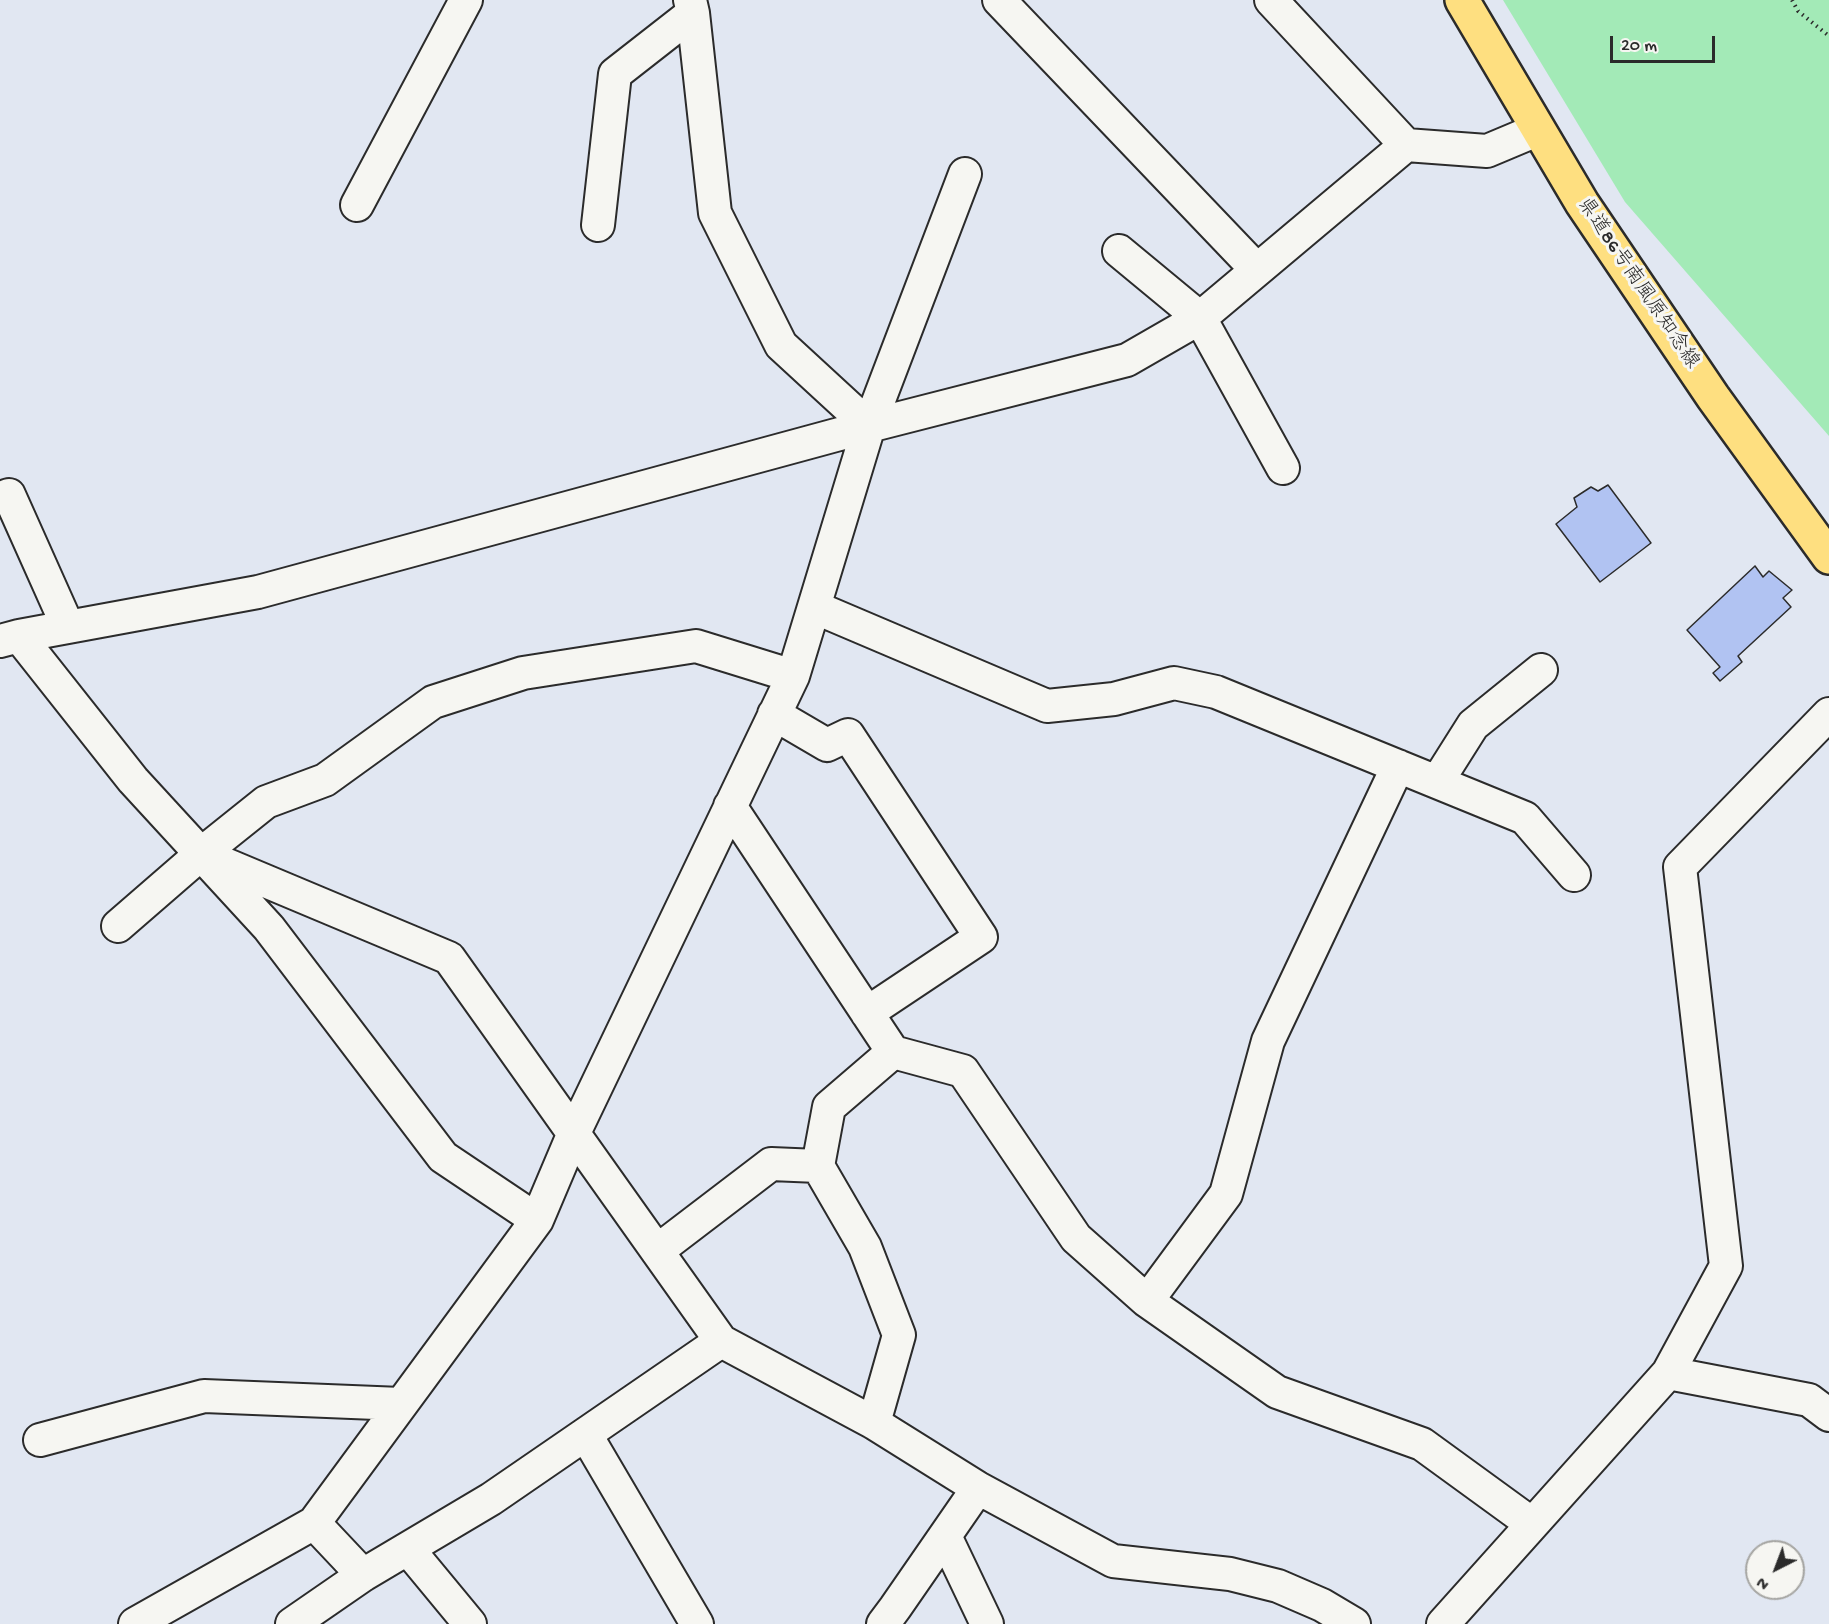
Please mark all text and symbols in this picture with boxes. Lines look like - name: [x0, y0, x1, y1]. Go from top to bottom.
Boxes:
- scale bar: [1613, 24, 1718, 62]
- text: 20 m: [1621, 36, 1657, 57]
- street label: 県道86号南風原知念線: [1571, 194, 1703, 374]
- north arrow: [1745, 1540, 1805, 1600]
- text: N: [1754, 1572, 1774, 1593]

